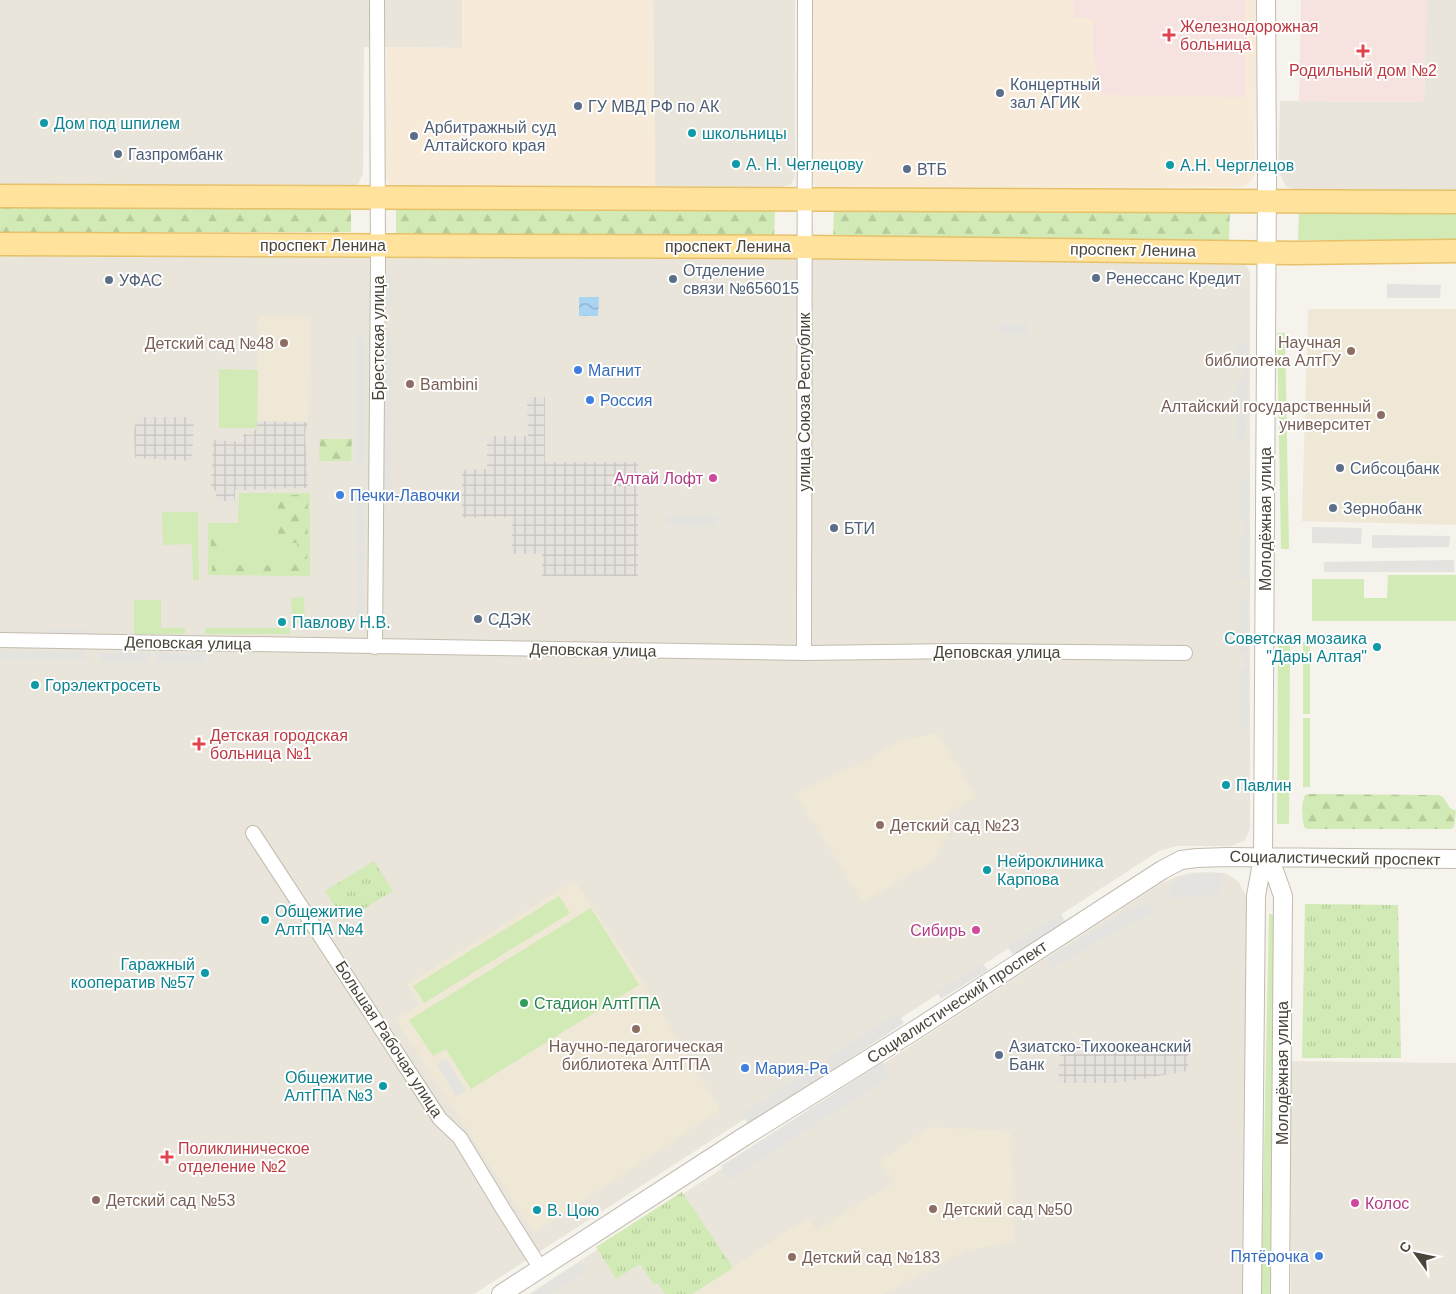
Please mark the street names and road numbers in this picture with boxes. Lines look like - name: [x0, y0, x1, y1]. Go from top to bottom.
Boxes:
- street label: проспект Ленина: [260, 237, 386, 254]
- street label: проспект Ленина: [665, 238, 791, 255]
- street label: проспект Ленина: [1070, 240, 1196, 260]
- street label: Брестская улица: [370, 276, 387, 400]
- street label: улица Союза Республик: [796, 312, 813, 492]
- street label: Молодёжная улица: [1257, 447, 1274, 591]
- street label: Деповская улица: [124, 633, 252, 653]
- street label: Деповская улица: [529, 640, 657, 660]
- street label: Деповская улица: [934, 644, 1061, 661]
- street label: Социалистический проспект: [1229, 848, 1441, 868]
- street label: Социалистический проспект: [864, 937, 1051, 1067]
- street label: Большая Рабочая улица: [332, 958, 446, 1120]
- street label: Молодёжная улица: [1274, 1001, 1291, 1145]

